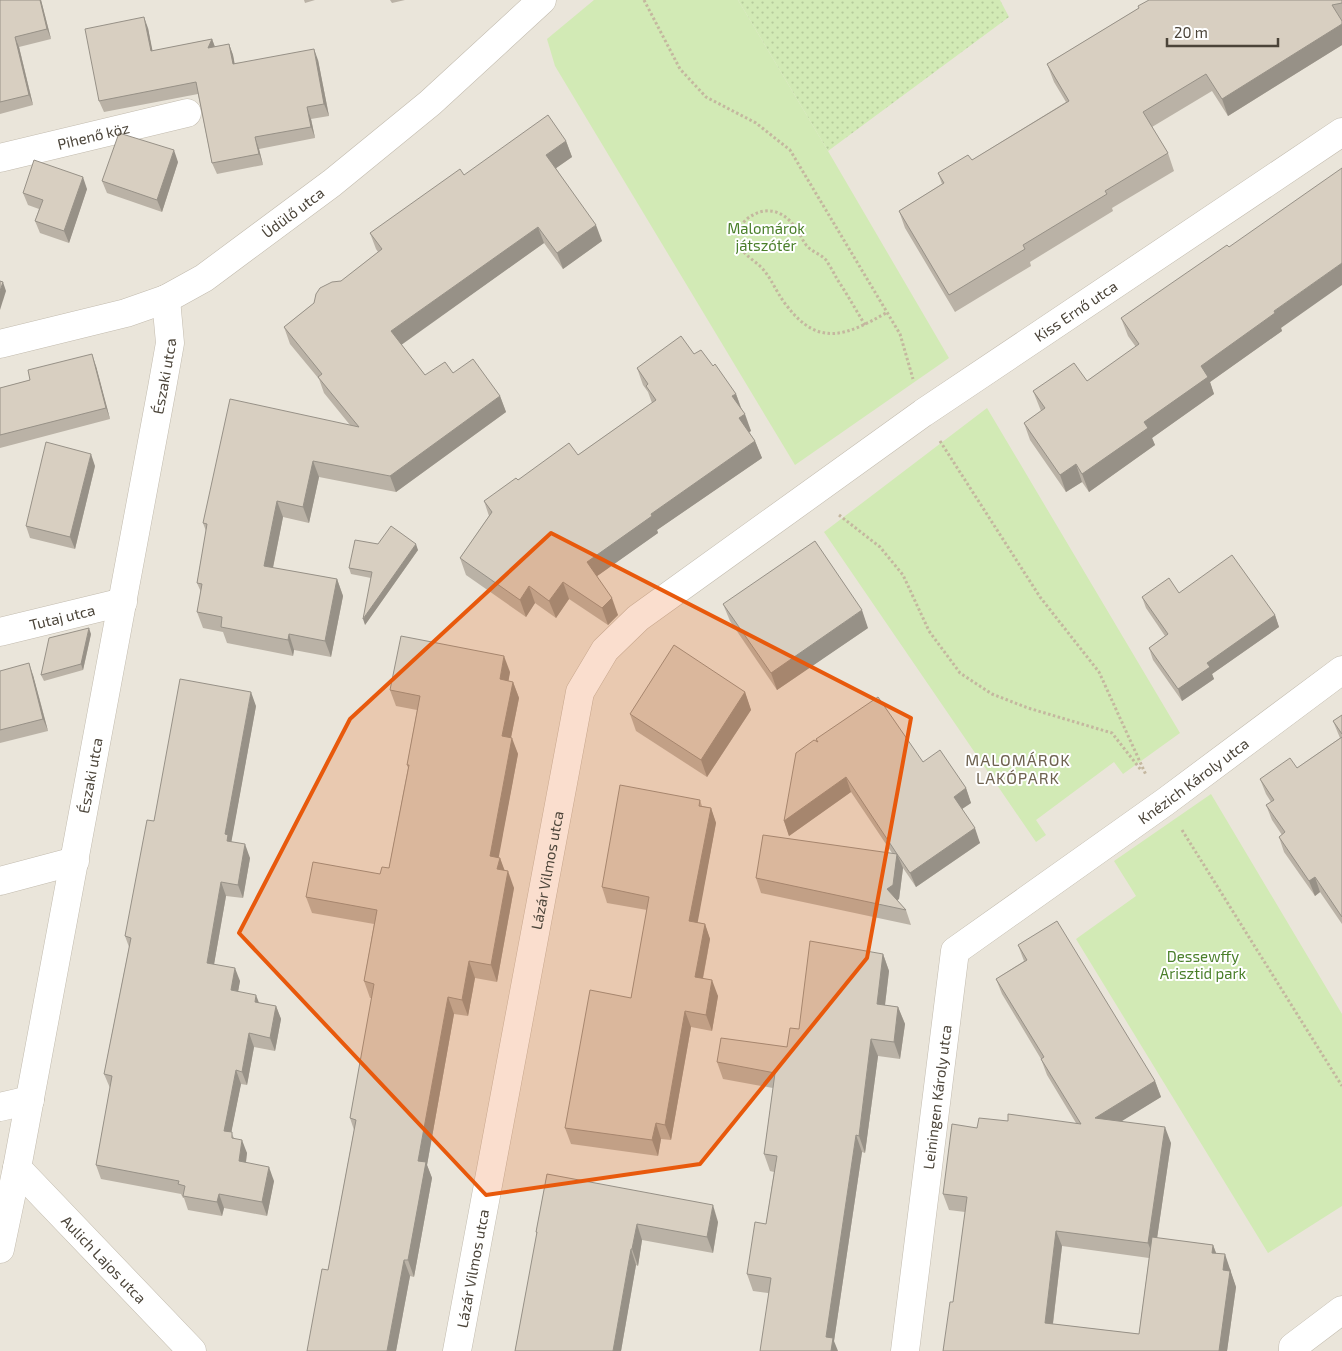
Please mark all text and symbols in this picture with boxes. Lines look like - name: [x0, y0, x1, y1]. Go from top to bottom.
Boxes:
- scale bar: [1167, 15, 1278, 47]
- text: 20 m: [1174, 23, 1208, 41]
- street label: Pihenő köz: [55, 118, 131, 153]
- street label: Üdülő utca: [258, 183, 328, 241]
- park label: Malomárok játszótér: [727, 219, 805, 255]
- street label: Kiss Ernő utca: [1031, 276, 1121, 345]
- street label: Északi utca: [148, 338, 179, 416]
- street label: Tutaj utca: [28, 600, 97, 634]
- street label: Knézich Károly utca: [1134, 734, 1252, 827]
- street label: Északi utca: [74, 736, 106, 815]
- district label: MALOMÁROK LAKÓPARK: [965, 750, 1071, 787]
- street label: Lázár Vilmos utca: [527, 809, 567, 931]
- park label: Dessewffy Arisztid park: [1160, 947, 1247, 982]
- street label: Leiningen Károly utca: [919, 1024, 955, 1170]
- street label: Lázár Vilmos utca: [453, 1208, 492, 1329]
- street label: Aulich Lajos utca: [58, 1211, 150, 1307]

